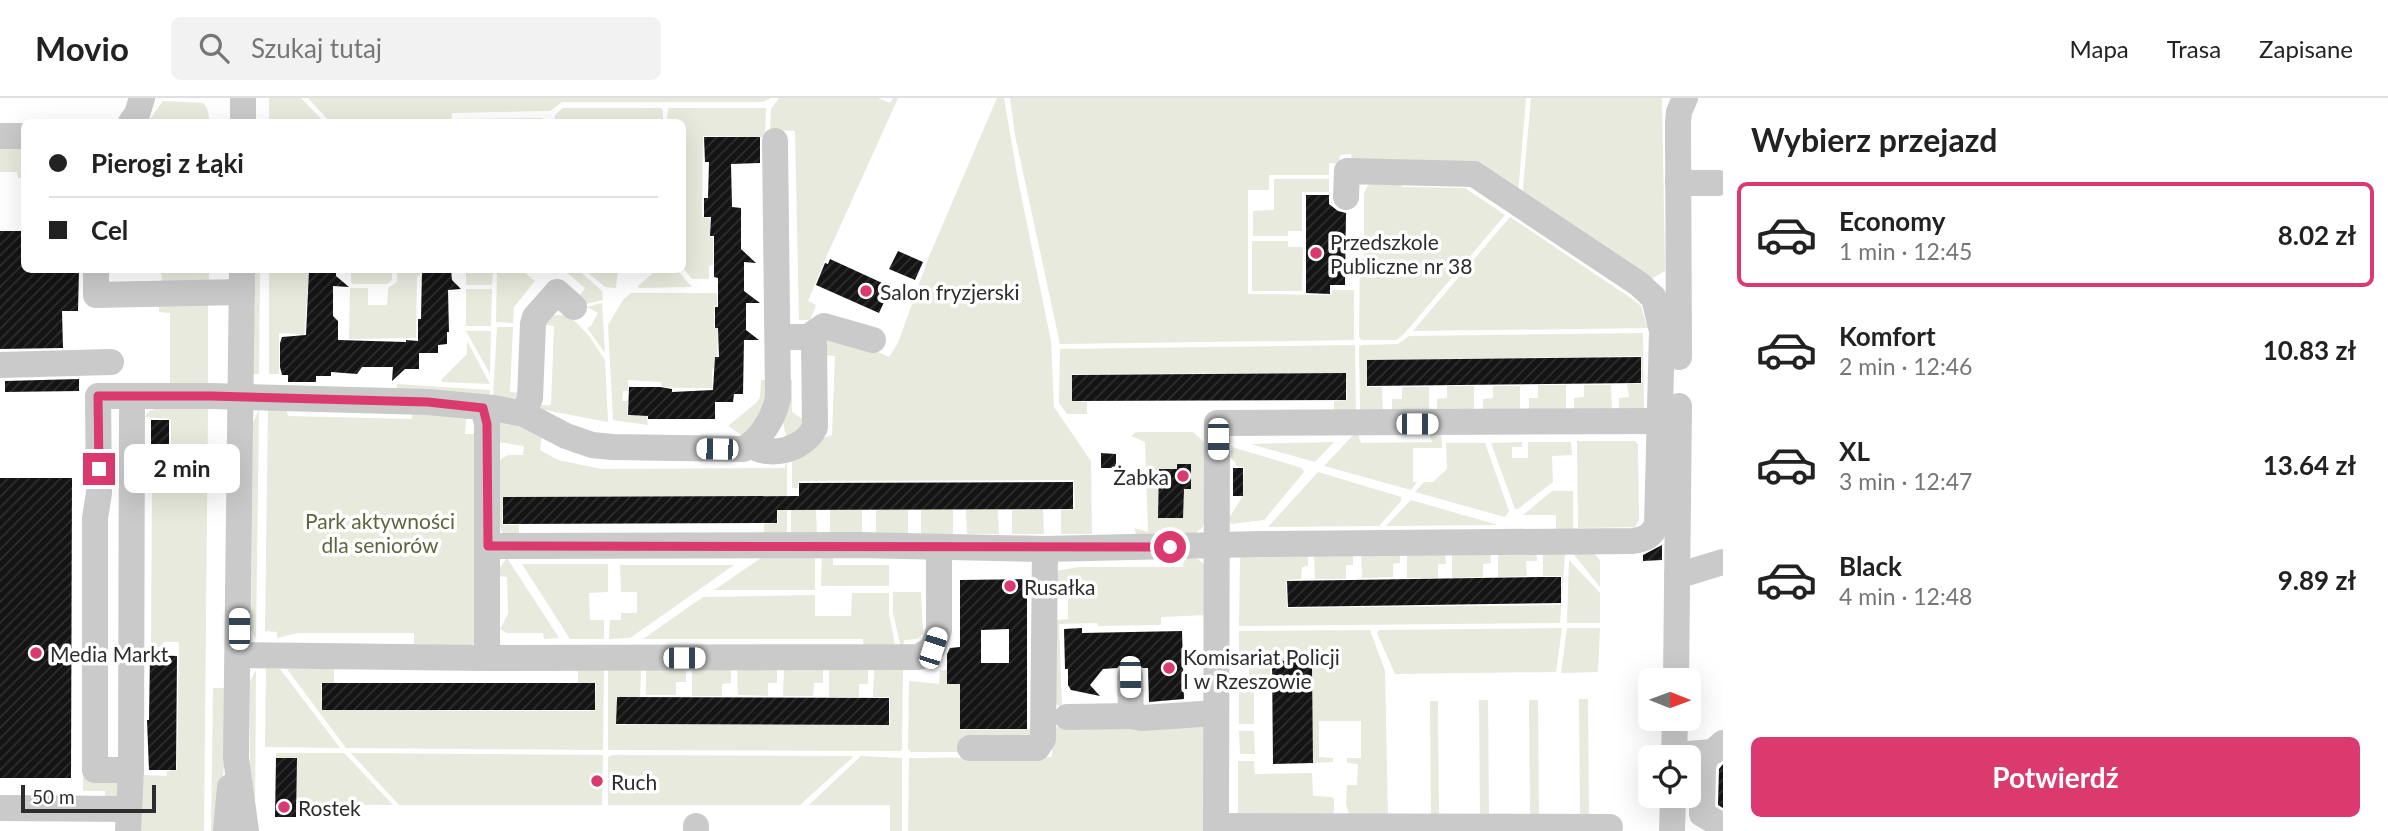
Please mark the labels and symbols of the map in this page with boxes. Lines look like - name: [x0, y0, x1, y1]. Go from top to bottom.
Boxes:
- place label: Przedszkole Publiczne nr 38: [1330, 229, 1472, 278]
- marker: Przedszkole Publiczne nr 38: [1308, 245, 1324, 261]
- place label: Salon fryzjerski: [880, 279, 1019, 304]
- marker: Salon fryzjerski: [858, 283, 874, 299]
- car: [1397, 414, 1439, 435]
- car: [1208, 418, 1229, 460]
- car: [696, 438, 739, 460]
- callout: 2 min: [124, 444, 239, 494]
- route end: [83, 453, 115, 485]
- place label: Żabka: [1113, 464, 1169, 489]
- marker: Żabka: [1175, 468, 1191, 484]
- park label: Park aktywności dla seniorów: [305, 508, 455, 557]
- route start: [1154, 531, 1186, 563]
- place label: Rusałka: [1024, 574, 1096, 599]
- marker: Rusałka: [1002, 578, 1018, 594]
- car: [229, 608, 250, 650]
- car: [917, 625, 950, 671]
- place label: Media Markt: [50, 641, 169, 666]
- place label: Komisariat Policji I w Rzeszowie: [1183, 644, 1340, 693]
- marker: Media Markt: [28, 645, 44, 661]
- car: [664, 648, 706, 669]
- car: [1120, 656, 1141, 698]
- marker: Komisariat Policji I w Rzeszowie: [1161, 660, 1177, 676]
- north arrow: [1638, 668, 1701, 732]
- place label: Ruch: [611, 769, 657, 794]
- marker: Ruch: [589, 773, 605, 789]
- scale bar: [21, 782, 156, 814]
- place label: Rostek: [298, 795, 361, 820]
- marker: Rostek: [276, 799, 292, 815]

